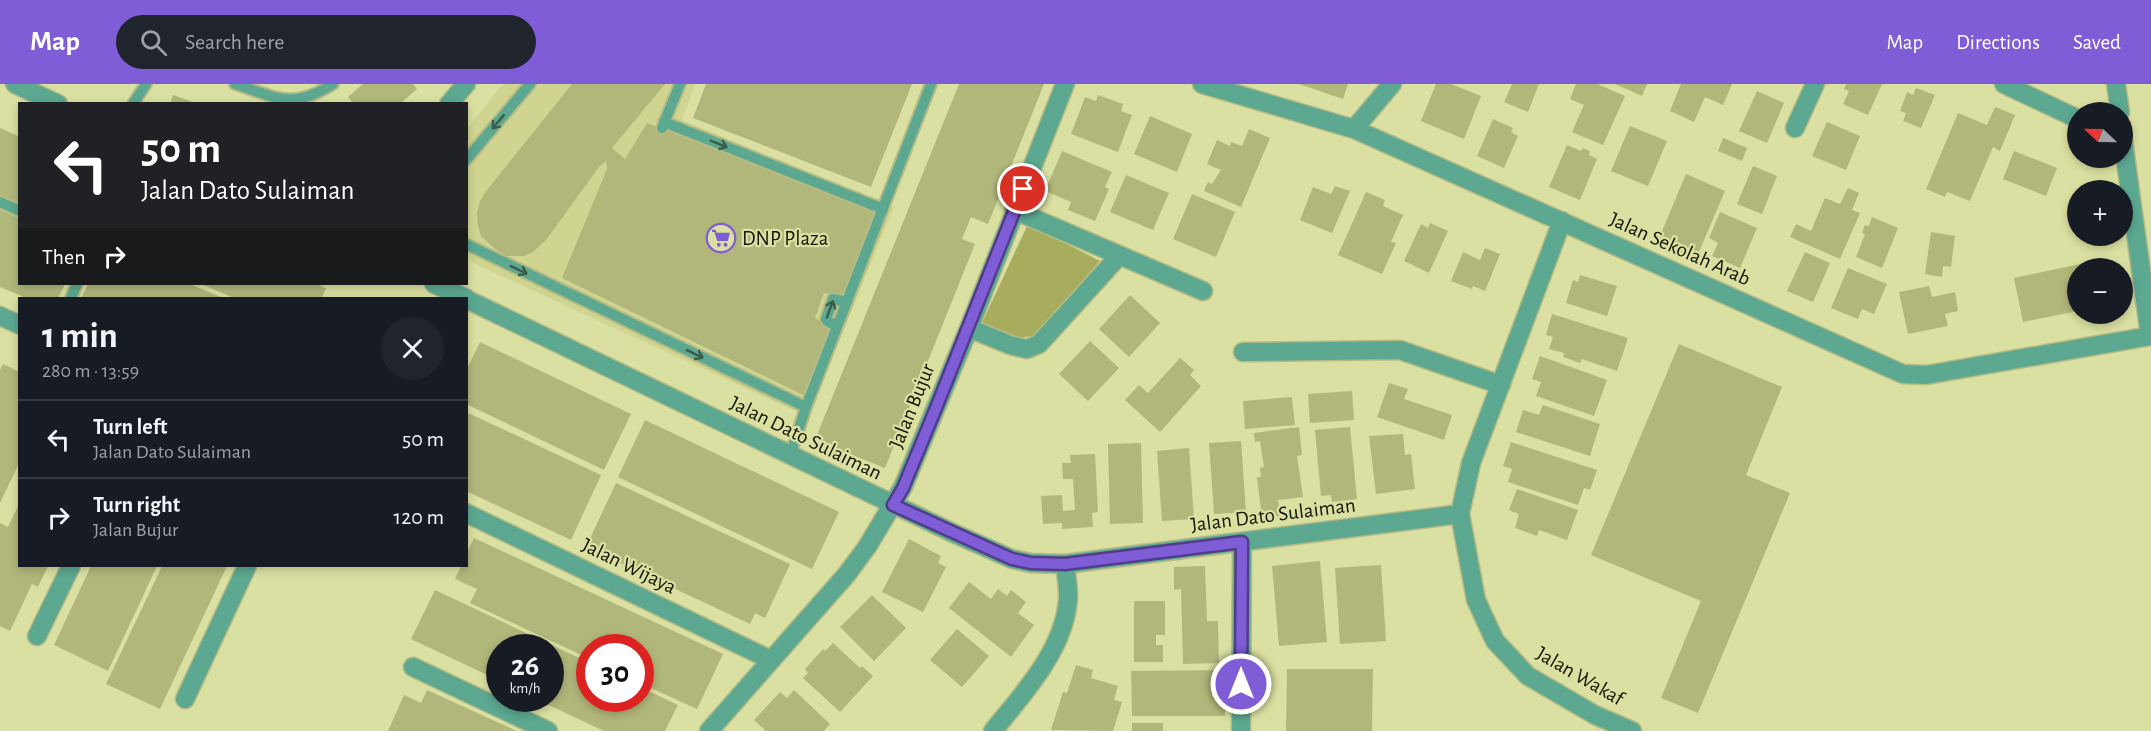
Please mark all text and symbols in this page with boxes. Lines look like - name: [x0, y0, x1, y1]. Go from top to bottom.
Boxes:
- search box: [116, 15, 536, 69]
- icon: search: [137, 26, 170, 59]
- text: Map: [30, 28, 80, 56]
- text: Search here: [185, 31, 284, 53]
- text: Map: [1887, 32, 1923, 53]
- text: Directions: [1956, 32, 2040, 53]
- text: Saved: [2073, 32, 2121, 53]
- north arrow: [2067, 102, 2133, 168]
- map controls: [2067, 102, 2133, 324]
- one-way arrow: [492, 114, 505, 130]
- icon: left: [42, 126, 120, 204]
- text: 50 m: [141, 128, 221, 170]
- one-way arrow: [709, 139, 728, 150]
- pin: [997, 163, 1048, 214]
- icon: arrive: [1006, 172, 1039, 205]
- text: Jalan Dato Sulaiman: [141, 177, 354, 204]
- button: +: [2067, 180, 2133, 246]
- street label: Jalan Sekolah Arab: [1606, 209, 1754, 289]
- supermarket icon: DNP Plaza: [705, 222, 737, 254]
- place label: DNP Plaza: [742, 228, 829, 249]
- icon: right: [98, 240, 131, 273]
- text: Then: [42, 246, 86, 268]
- button: −: [2067, 258, 2133, 324]
- one-way arrow: [509, 265, 527, 277]
- one-way arrow: [825, 300, 836, 319]
- button: close: [381, 317, 444, 380]
- text: 1 min: [42, 318, 118, 354]
- one-way arrow: [685, 349, 703, 361]
- street label: Jalan Bujur: [885, 360, 939, 451]
- text: 280 m · 13:59: [42, 361, 139, 381]
- street label: Jalan Dato Sulaiman: [727, 392, 885, 484]
- text: Turn left: [93, 416, 167, 438]
- icon: left: [42, 423, 75, 456]
- text: 50 m: [402, 428, 444, 450]
- text: Jalan Dato Sulaiman: [93, 442, 251, 462]
- text: Turn right: [93, 494, 180, 516]
- street label: Jalan Dato Sulaiman: [1189, 494, 1357, 536]
- icon: right: [42, 501, 75, 534]
- text: 120 m: [394, 506, 444, 528]
- text: Jalan Bujur: [93, 520, 178, 540]
- street label: Jalan Wijaya: [579, 534, 680, 598]
- speed limit sign: 30: [576, 634, 654, 712]
- street label: Jalan Wakaf: [1533, 643, 1629, 710]
- text: 26: [511, 651, 539, 681]
- position arrow: [1209, 652, 1273, 716]
- text: km/h: [510, 681, 540, 696]

